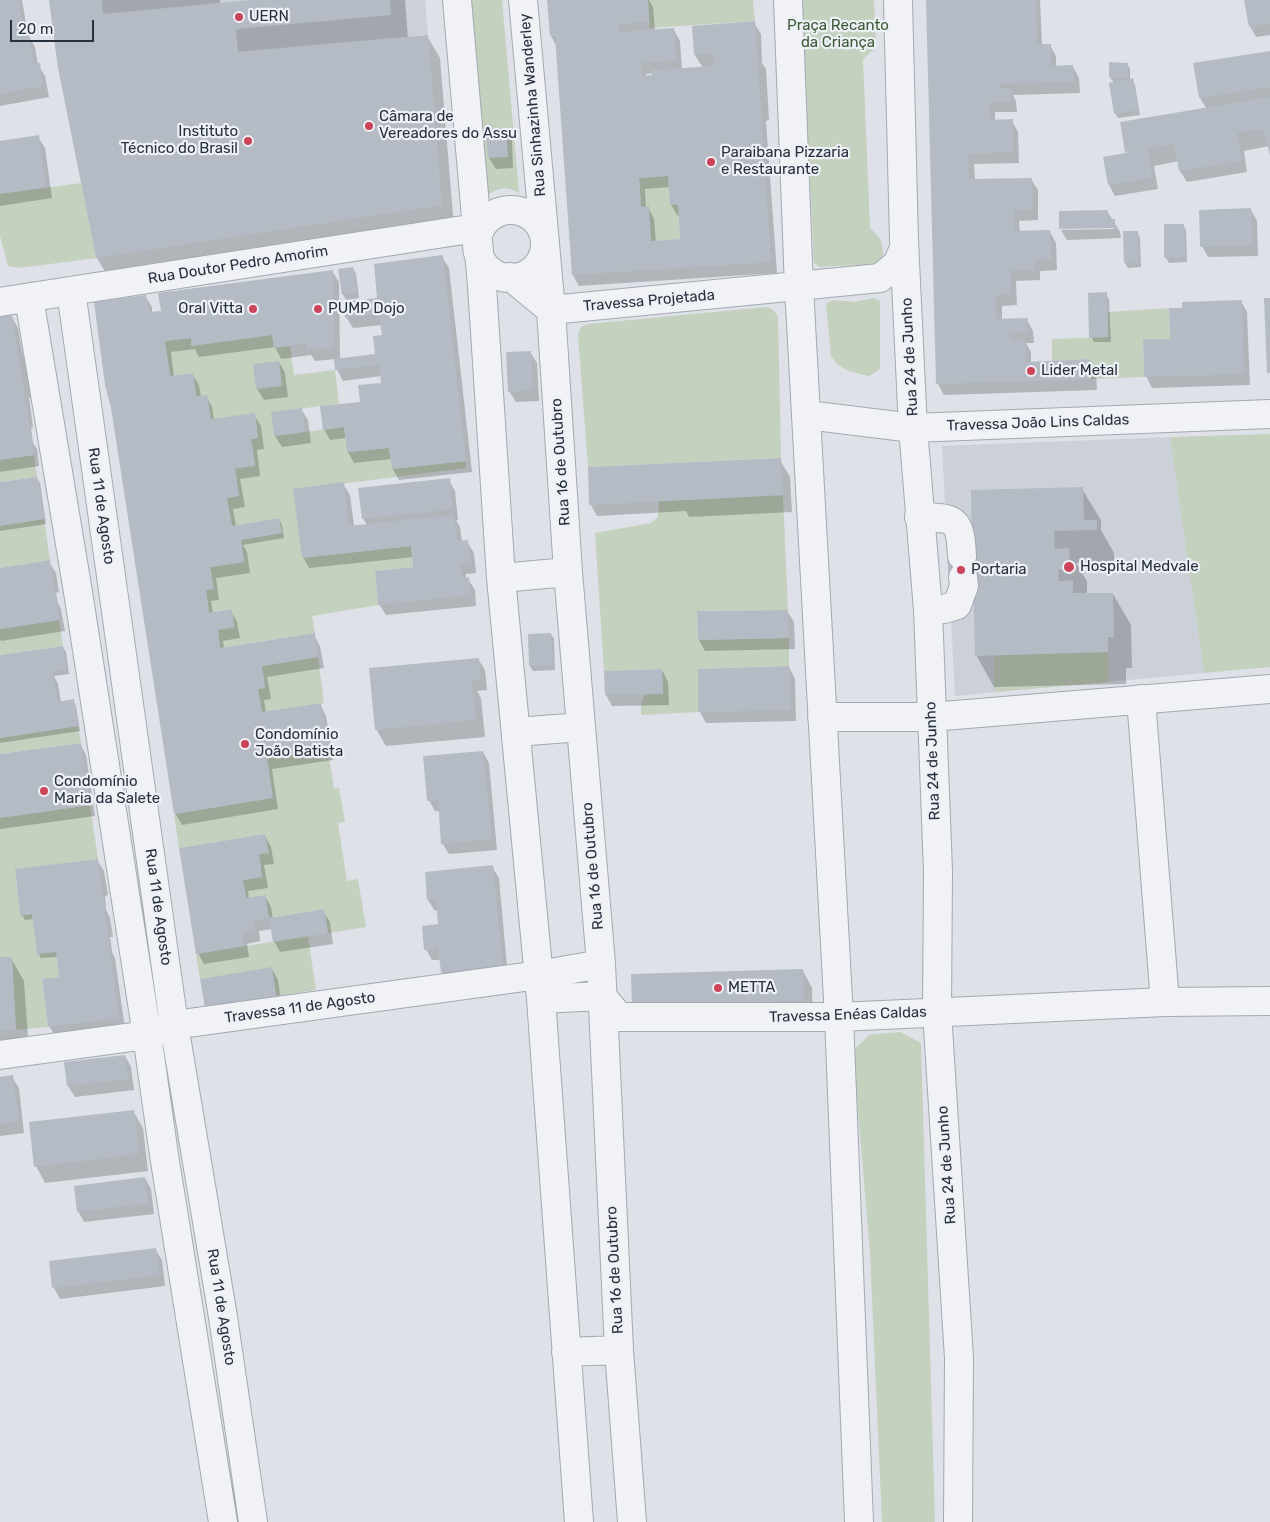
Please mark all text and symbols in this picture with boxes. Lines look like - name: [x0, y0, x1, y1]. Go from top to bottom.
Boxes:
- place label: UERN: [249, 8, 289, 26]
- scale bar: [12, 10, 96, 42]
- marker: UERN: [233, 11, 245, 23]
- street label: Rua Sinhazinha Wanderley: [516, 13, 550, 197]
- park label: Praça Recanto da Criança: [787, 17, 889, 52]
- text: 20 m: [18, 20, 53, 38]
- place label: Câmara de Vereadores do Assu: [379, 108, 517, 143]
- marker: Câmara de Vereadores do Assu: [363, 120, 375, 132]
- place label: Instituto Técnico do Brasil: [121, 123, 238, 158]
- marker: Instituto Técnico do Brasil: [242, 135, 254, 147]
- place label: Paraibana Pizzaria e Restaurante: [721, 144, 849, 179]
- marker: Paraibana Pizzaria e Restaurante: [705, 156, 717, 168]
- street label: Rua Doutor Pedro Amorim: [147, 242, 329, 288]
- street label: Travessa Projetada: [582, 286, 716, 316]
- street label: Rua 24 de Junho: [898, 297, 922, 417]
- place label: Oral Vitta: [178, 300, 243, 318]
- place label: PUMP Dojo: [328, 300, 405, 318]
- marker: Oral Vitta: [247, 303, 259, 315]
- marker: PUMP Dojo: [312, 303, 324, 315]
- place label: Lider Metal: [1041, 362, 1118, 380]
- marker: Lider Metal: [1025, 365, 1037, 377]
- street label: Rua 16 de Outubro: [548, 397, 574, 527]
- street label: Travessa João Lins Caldas: [946, 411, 1130, 435]
- street label: Rua 11 de Agosto: [84, 446, 118, 566]
- place label: Hospital Medvale: [1080, 558, 1199, 576]
- marker: Hospital Medvale: [1062, 560, 1076, 574]
- place label: Portaria: [971, 561, 1027, 579]
- marker: Portaria: [955, 564, 967, 576]
- street label: Rua 24 de Junho: [922, 701, 944, 821]
- place label: Condomínio João Batista: [255, 726, 343, 761]
- marker: Condomínio João Batista: [239, 738, 251, 750]
- place label: Condomínio Maria da Salete: [54, 773, 160, 808]
- marker: Condomínio Maria da Salete: [38, 785, 50, 797]
- street label: Rua 16 de Outubro: [578, 801, 608, 931]
- street label: Rua 11 de Agosto: [141, 847, 175, 967]
- place label: METTA: [728, 979, 775, 997]
- marker: METTA: [712, 982, 724, 994]
- street label: Travessa 11 de Agosto: [223, 989, 377, 1027]
- street label: Travessa Enéas Caldas: [769, 1003, 927, 1027]
- street label: Rua 24 de Junho: [934, 1105, 960, 1225]
- street label: Rua 16 de Outubro: [603, 1206, 627, 1334]
- street label: Rua 11 de Agosto: [203, 1247, 239, 1367]

